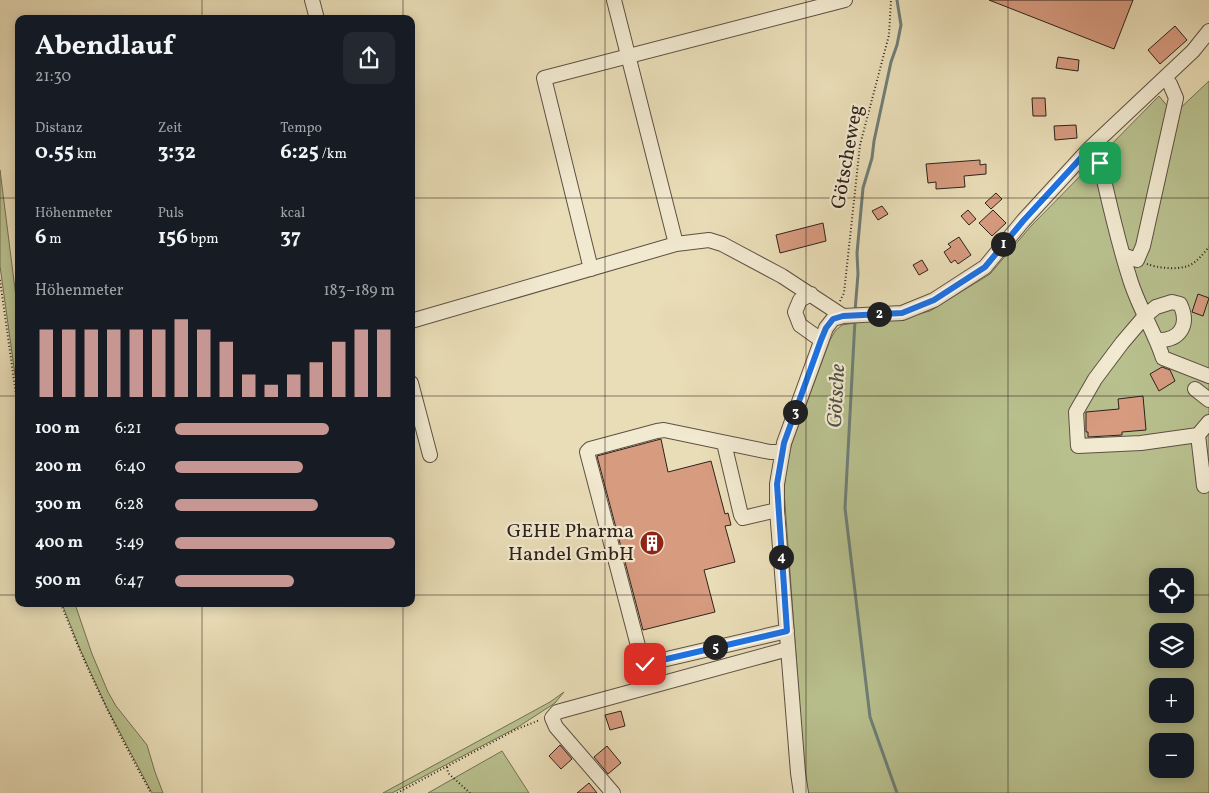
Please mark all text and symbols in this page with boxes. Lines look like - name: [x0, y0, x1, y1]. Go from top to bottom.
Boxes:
- text: Abendlauf: [35, 27, 174, 66]
- button: share: [343, 32, 395, 84]
- text: 21:30: [35, 66, 71, 88]
- street label: Götscheweg: [825, 103, 871, 211]
- text: Distanz: [35, 119, 83, 138]
- text: Zeit: [158, 119, 182, 138]
- text: Tempo: [280, 119, 322, 138]
- text: 0.55: [35, 138, 74, 167]
- text: 3:32: [158, 138, 196, 167]
- text: 6:25: [280, 138, 319, 167]
- pin: [1079, 142, 1121, 184]
- text: km: [74, 145, 97, 164]
- text: /km: [319, 145, 347, 164]
- icon: arrive: [1086, 149, 1114, 177]
- text: Höhenmeter: [35, 204, 113, 223]
- text: Puls: [158, 204, 184, 223]
- text: kcal: [280, 204, 305, 223]
- text: 6: [35, 223, 47, 252]
- text: 156: [158, 223, 188, 252]
- text: 37: [280, 223, 301, 252]
- text: m: [47, 230, 62, 249]
- text: bpm: [188, 230, 219, 249]
- pin: 1: [990, 232, 1016, 256]
- text: 1: [1001, 235, 1006, 254]
- text: Höhenmeter: [35, 280, 124, 302]
- text: 183–189 m: [323, 280, 395, 302]
- pin: 2: [866, 302, 892, 326]
- text: 2: [876, 305, 883, 324]
- water label: Götsche: [821, 363, 853, 429]
- pin: 3: [782, 400, 808, 424]
- text: 3: [792, 403, 799, 422]
- text: 100 m: [35, 418, 80, 440]
- text: 6:21: [115, 418, 142, 440]
- text: 200 m: [35, 456, 82, 478]
- text: 6:40: [115, 456, 146, 478]
- text: 300 m: [35, 494, 81, 516]
- text: 6:28: [115, 494, 144, 516]
- place label: GEHE Pharma Handel GmbH: [507, 518, 634, 569]
- building icon: GEHE Pharma Handel GmbH: [639, 530, 665, 556]
- text: 400 m: [35, 532, 83, 554]
- text: 5:49: [115, 532, 144, 554]
- pin: 4: [768, 544, 794, 570]
- text: 4: [777, 548, 786, 567]
- map controls: [1149, 568, 1194, 778]
- button: locate: [1149, 568, 1194, 613]
- text: 500 m: [35, 570, 81, 592]
- text: 6:47: [115, 570, 144, 592]
- button: layers: [1149, 623, 1194, 668]
- pin: 5: [702, 634, 728, 660]
- text: 5: [712, 638, 719, 657]
- pin: [624, 643, 666, 685]
- icon: check: [631, 650, 659, 678]
- button: +: [1149, 678, 1194, 723]
- button: −: [1149, 733, 1194, 778]

